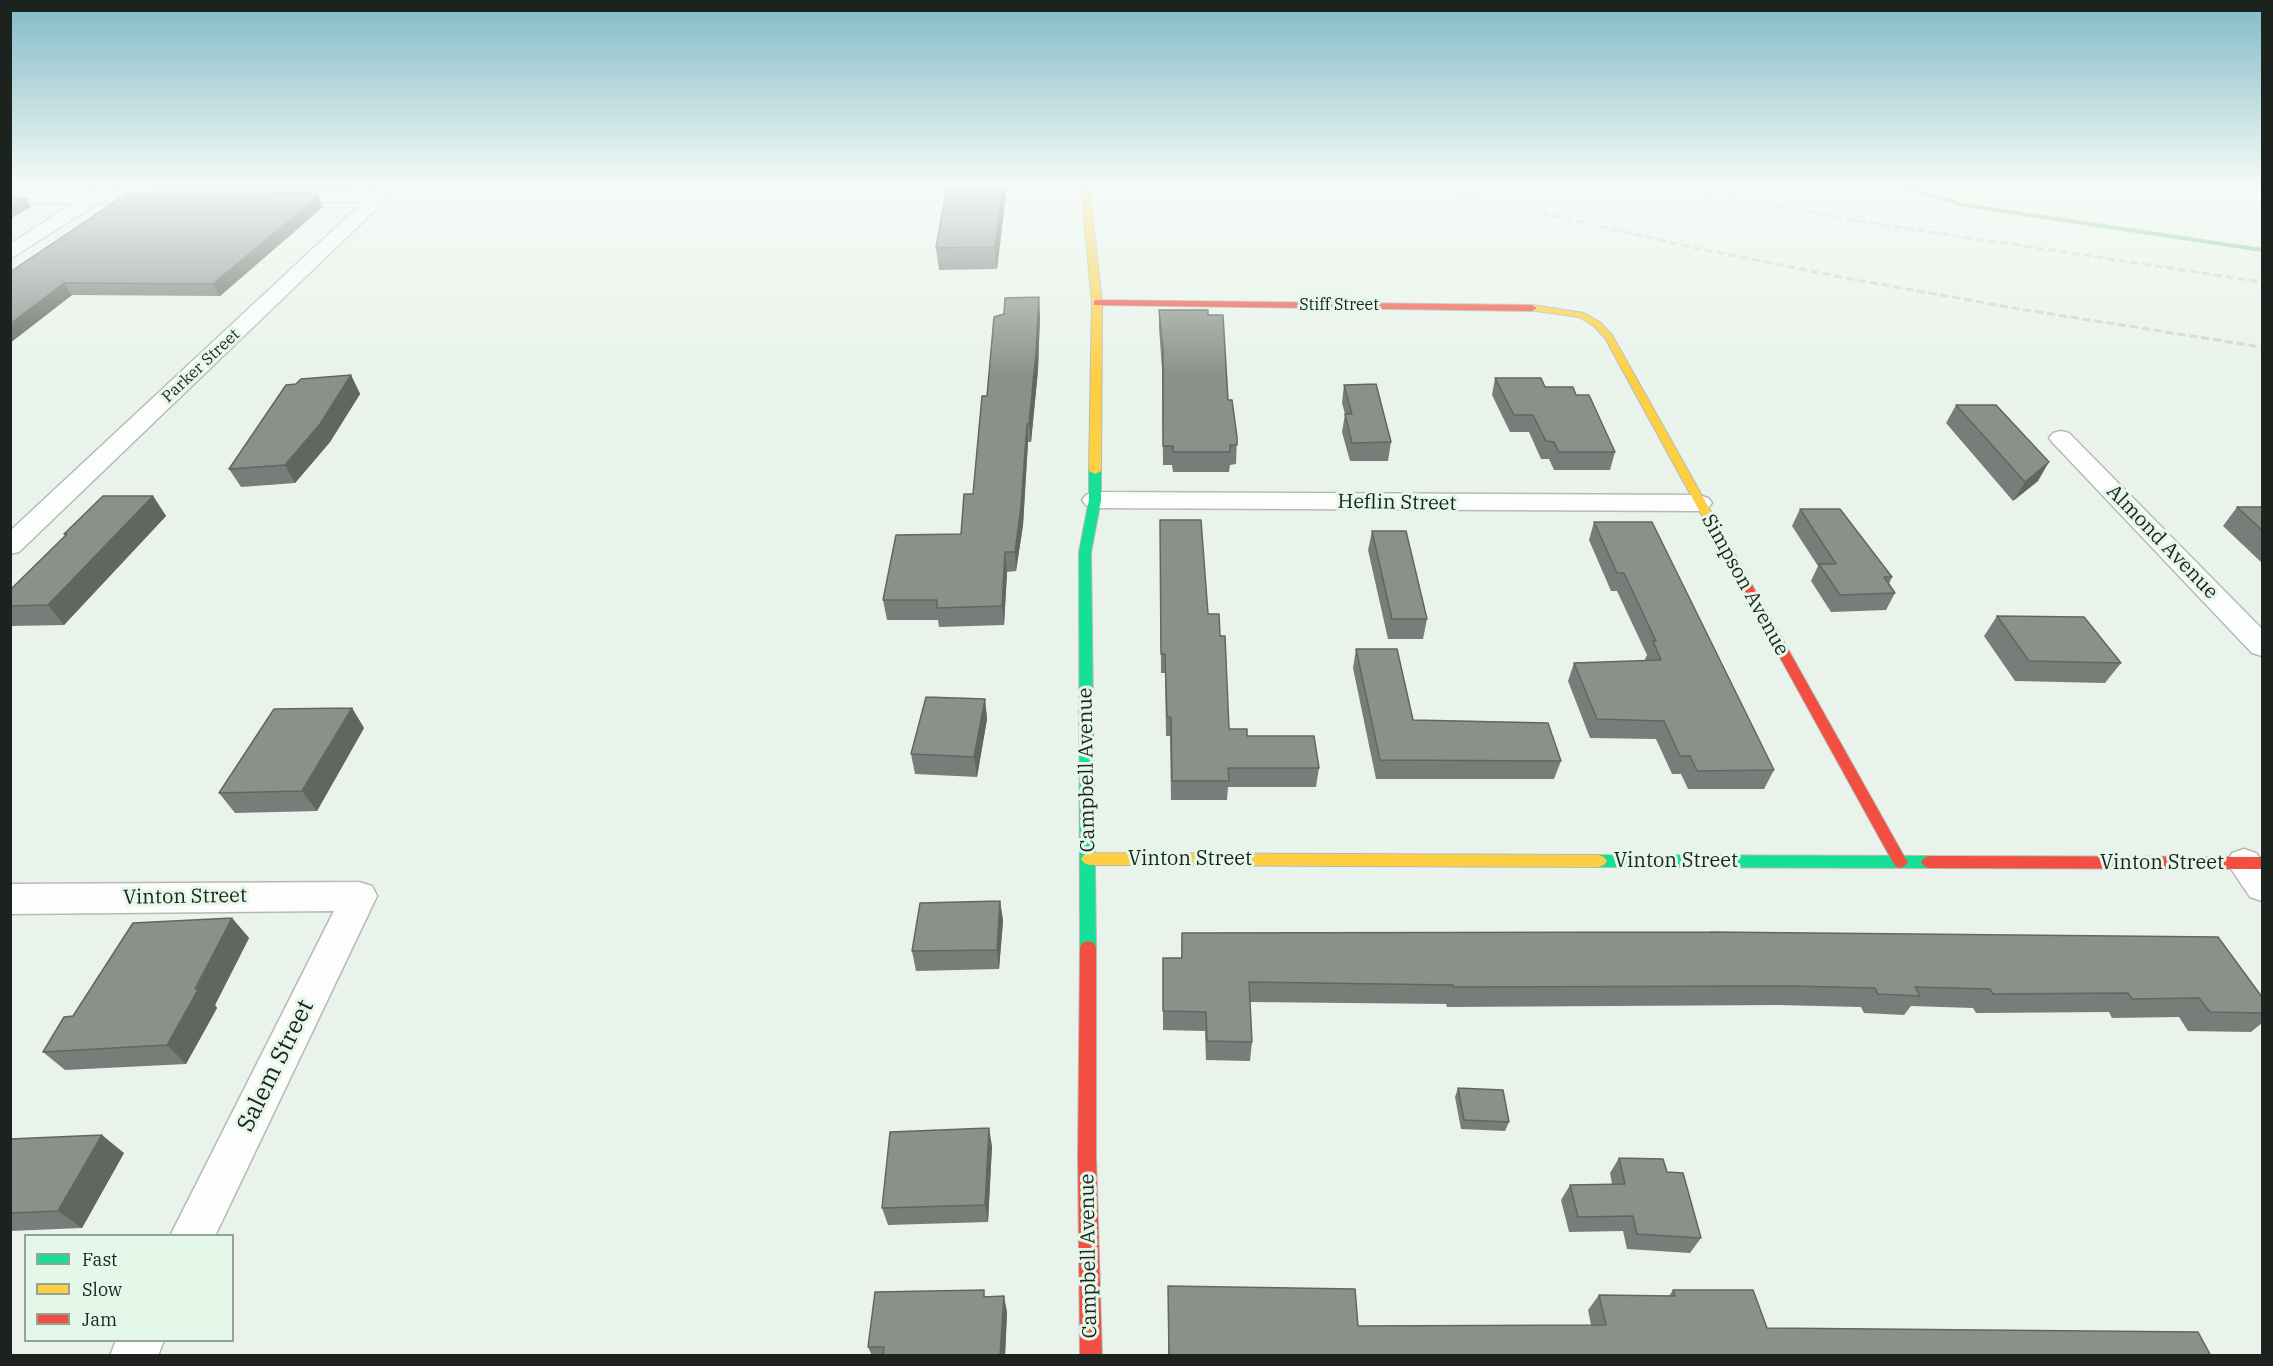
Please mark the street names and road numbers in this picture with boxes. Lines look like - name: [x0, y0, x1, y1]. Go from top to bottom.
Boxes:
- street label: Stiff Street: [1299, 295, 1379, 315]
- street label: Parker Street: [158, 325, 244, 407]
- street label: Almond Avenue: [2101, 480, 2223, 604]
- street label: Heflin Street: [1337, 490, 1457, 516]
- street label: Simpson Avenue: [1696, 510, 1794, 660]
- street label: Campbell Avenue: [1074, 687, 1100, 853]
- street label: Vinton Street: [1128, 847, 1252, 871]
- street label: Vinton Street: [1614, 849, 1738, 873]
- street label: Vinton Street: [2100, 851, 2224, 875]
- street label: Vinton Street: [123, 884, 247, 910]
- street label: Salem Street: [232, 995, 320, 1137]
- street label: Campbell Avenue: [1076, 1173, 1102, 1339]

